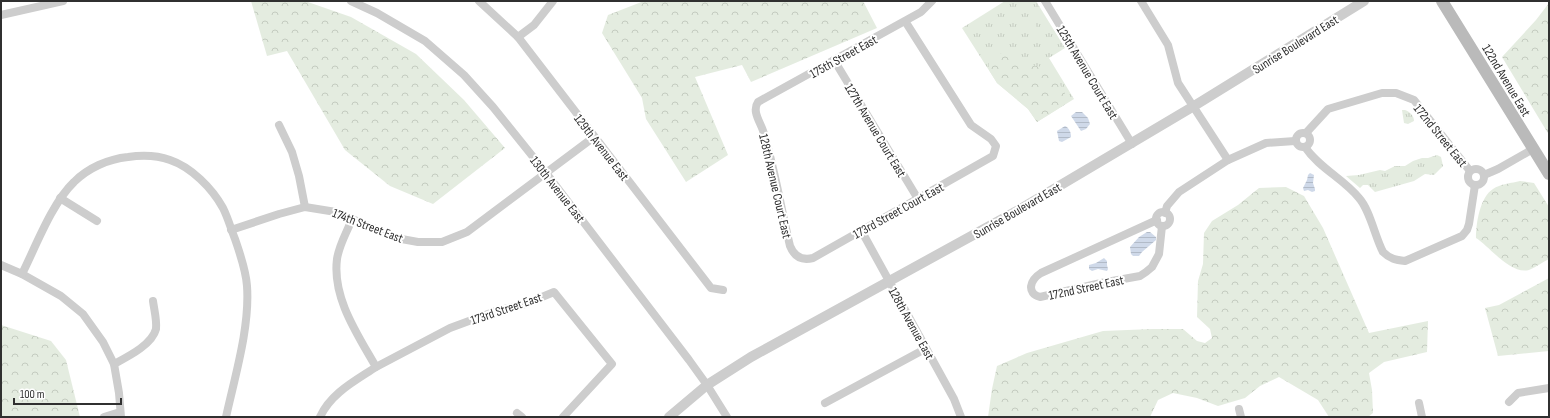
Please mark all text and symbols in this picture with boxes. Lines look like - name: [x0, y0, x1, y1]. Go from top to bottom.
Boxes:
- street label: Sunrise Boulevard East: [1250, 12, 1342, 78]
- street label: 125th Avenue Court East: [1053, 23, 1121, 122]
- street label: 175th Street East: [807, 32, 880, 82]
- street label: 122nd Avenue East: [1478, 42, 1534, 119]
- street label: 127th Avenue Court East: [841, 81, 909, 180]
- street label: 172nd Street East: [1410, 101, 1471, 170]
- street label: 129th Avenue East: [570, 111, 632, 184]
- street label: 128th Avenue Court East: [755, 132, 795, 240]
- street label: 130th Avenue East: [526, 153, 588, 226]
- street label: 173rd Street Court East: [850, 179, 947, 242]
- street label: Sunrise Boulevard East: [971, 179, 1064, 242]
- street label: 174th Street East: [330, 205, 405, 247]
- street label: 172nd Street East: [1047, 272, 1125, 304]
- street label: 128th Avenue East: [885, 285, 938, 362]
- street label: 173rd Street East: [469, 289, 544, 329]
- scale bar: [14, 380, 121, 406]
- text: 100 m: [20, 387, 45, 402]

